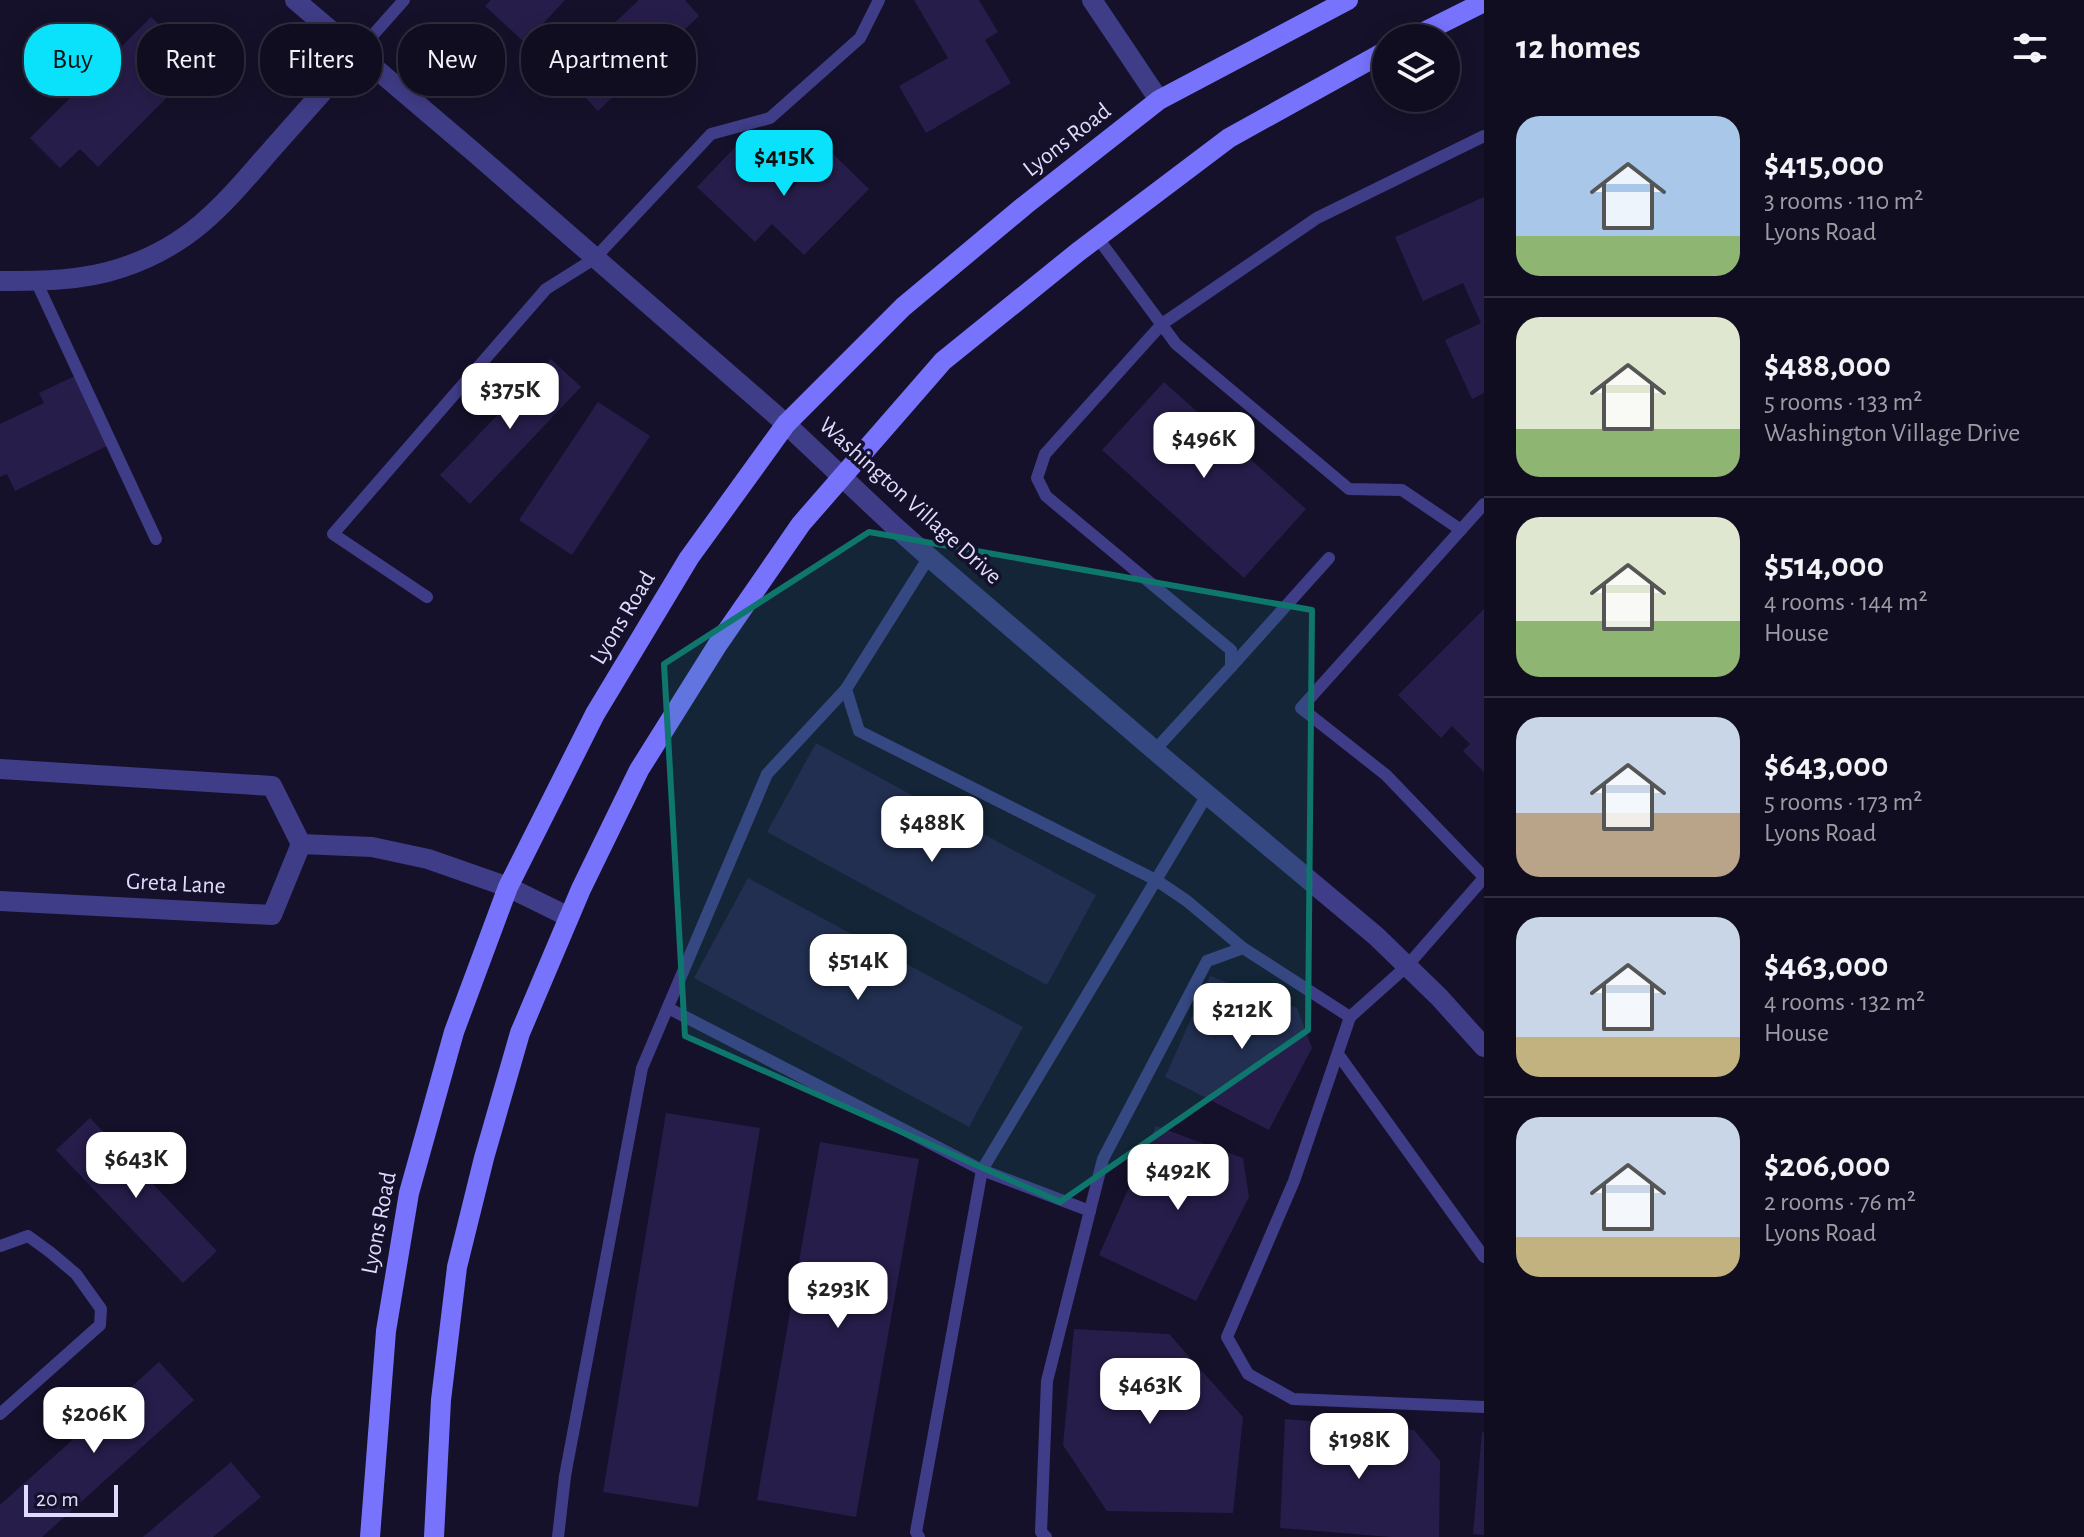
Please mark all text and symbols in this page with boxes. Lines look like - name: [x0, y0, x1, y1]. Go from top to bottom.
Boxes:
- chip: Buy: [24, 24, 121, 96]
- chip: Rent: [137, 24, 244, 96]
- chip: Filters: [260, 24, 382, 96]
- chip: New: [398, 24, 505, 96]
- chip: Apartment: [521, 24, 696, 96]
- map controls: [1372, 24, 1460, 112]
- button: layers: [1372, 24, 1460, 112]
- icon: filters: [2008, 26, 2052, 70]
- text: 12 homes: [1516, 31, 1641, 65]
- street label: Lyons Road: [1019, 99, 1115, 181]
- pin: $415K: [728, 130, 840, 198]
- text: $415K: [754, 143, 814, 169]
- icon: home: [1580, 148, 1676, 244]
- text: $415,000: [1764, 148, 1884, 182]
- text: 3 rooms · 110 m²: [1764, 188, 1923, 214]
- text: Lyons Road: [1764, 219, 1876, 245]
- icon: home: [1580, 349, 1676, 445]
- text: $488,000: [1764, 349, 1891, 383]
- pin: $375K: [454, 363, 566, 431]
- text: $375K: [480, 376, 540, 402]
- text: 5 rooms · 133 m²: [1764, 389, 1922, 415]
- pin: $496K: [1148, 412, 1260, 480]
- street label: Washington Village Drive: [814, 413, 1006, 589]
- text: Washington Village Drive: [1764, 420, 2020, 446]
- text: $496K: [1171, 425, 1237, 451]
- icon: home: [1580, 549, 1676, 645]
- text: $514,000: [1764, 549, 1884, 583]
- street label: Lyons Road: [586, 567, 660, 669]
- text: 4 rooms · 144 m²: [1764, 589, 1928, 615]
- text: House: [1764, 620, 1829, 646]
- icon: home: [1580, 749, 1676, 845]
- text: $643,000: [1764, 749, 1888, 783]
- text: 5 rooms · 173 m²: [1764, 789, 1922, 815]
- pin: $488K: [876, 796, 988, 864]
- text: $488K: [899, 809, 965, 835]
- text: Lyons Road: [1764, 820, 1876, 846]
- street label: Greta Lane: [126, 869, 226, 899]
- pin: $514K: [802, 934, 914, 1002]
- text: $514K: [828, 947, 888, 973]
- icon: home: [1580, 949, 1676, 1045]
- text: $463,000: [1764, 949, 1888, 983]
- pin: $212K: [1186, 983, 1298, 1051]
- text: 4 rooms · 132 m²: [1764, 989, 1925, 1015]
- text: $212K: [1212, 996, 1272, 1022]
- text: House: [1764, 1020, 1829, 1046]
- pin: $643K: [80, 1132, 192, 1200]
- pin: $492K: [1122, 1144, 1234, 1212]
- text: $643K: [104, 1145, 168, 1171]
- icon: home: [1580, 1149, 1676, 1245]
- text: $206,000: [1764, 1149, 1890, 1183]
- text: $492K: [1146, 1157, 1210, 1183]
- street label: Lyons Road: [357, 1170, 401, 1276]
- text: 2 rooms · 76 m²: [1764, 1189, 1916, 1215]
- text: Lyons Road: [1764, 1220, 1876, 1246]
- pin: $293K: [782, 1262, 894, 1330]
- text: $293K: [807, 1275, 869, 1301]
- pin: $463K: [1094, 1358, 1206, 1426]
- text: $463K: [1118, 1371, 1182, 1397]
- pin: $206K: [38, 1387, 150, 1455]
- text: $206K: [61, 1400, 127, 1426]
- pin: $198K: [1303, 1413, 1415, 1481]
- text: $198K: [1328, 1426, 1390, 1452]
- scale bar: [24, 1481, 118, 1517]
- text: 20 m: [36, 1488, 79, 1510]

